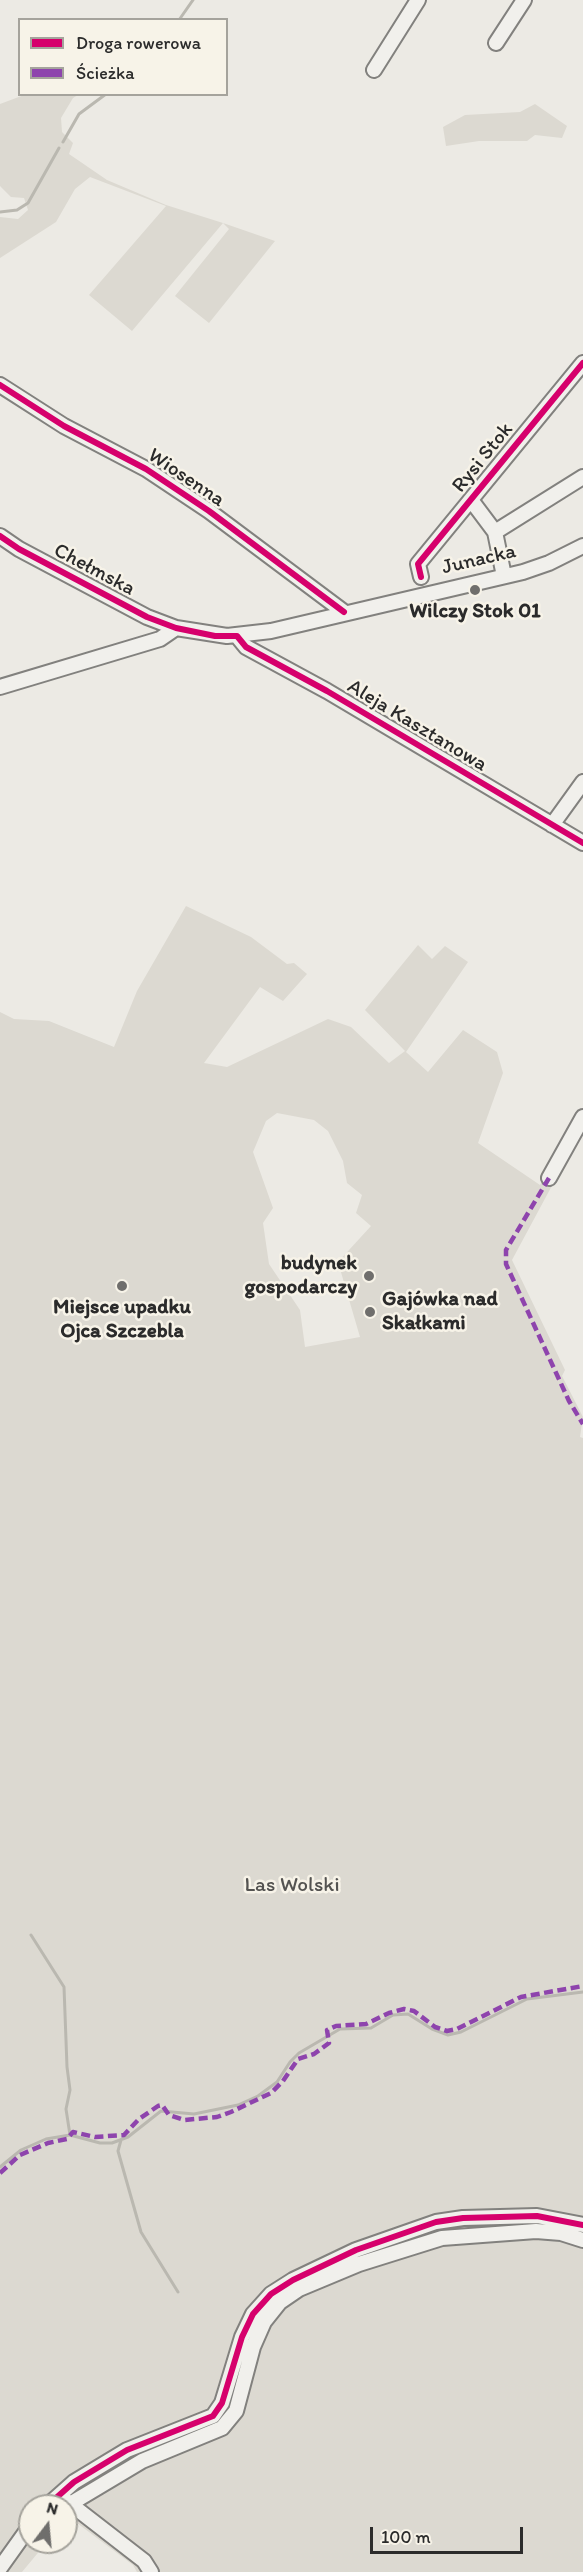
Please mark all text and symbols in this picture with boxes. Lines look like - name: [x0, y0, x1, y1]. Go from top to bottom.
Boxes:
- legend: [18, 18, 228, 96]
- text: Droga rowerowa: [76, 32, 201, 54]
- text: Ścieżka: [76, 62, 135, 84]
- street label: Rysi Stok: [447, 418, 519, 498]
- street label: Wiosenna: [143, 443, 229, 513]
- street label: Chełmska: [49, 538, 139, 602]
- street label: Junacka: [440, 539, 518, 581]
- marker: Wilczy Stok 01: [468, 583, 482, 597]
- place label: Wilczy Stok 01: [409, 599, 541, 625]
- street label: Aleja Kasztanowa: [342, 674, 492, 778]
- place label: budynek gospodarczy: [245, 1251, 357, 1301]
- marker: budynek gospodarczy: [362, 1269, 376, 1283]
- marker: Miejsce upadku Ojca Szczebla: [115, 1279, 129, 1293]
- place label: Gajówka nad Skałkami: [382, 1287, 498, 1337]
- place label: Miejsce upadku Ojca Szczebla: [53, 1295, 191, 1345]
- marker: Gajówka nad Skałkami: [363, 1305, 377, 1319]
- park label: Las Wolski: [244, 1873, 340, 1899]
- north arrow: [18, 2494, 78, 2554]
- text: N: [45, 2498, 60, 2519]
- scale bar: [373, 2515, 526, 2553]
- text: 100 m: [381, 2526, 431, 2548]

